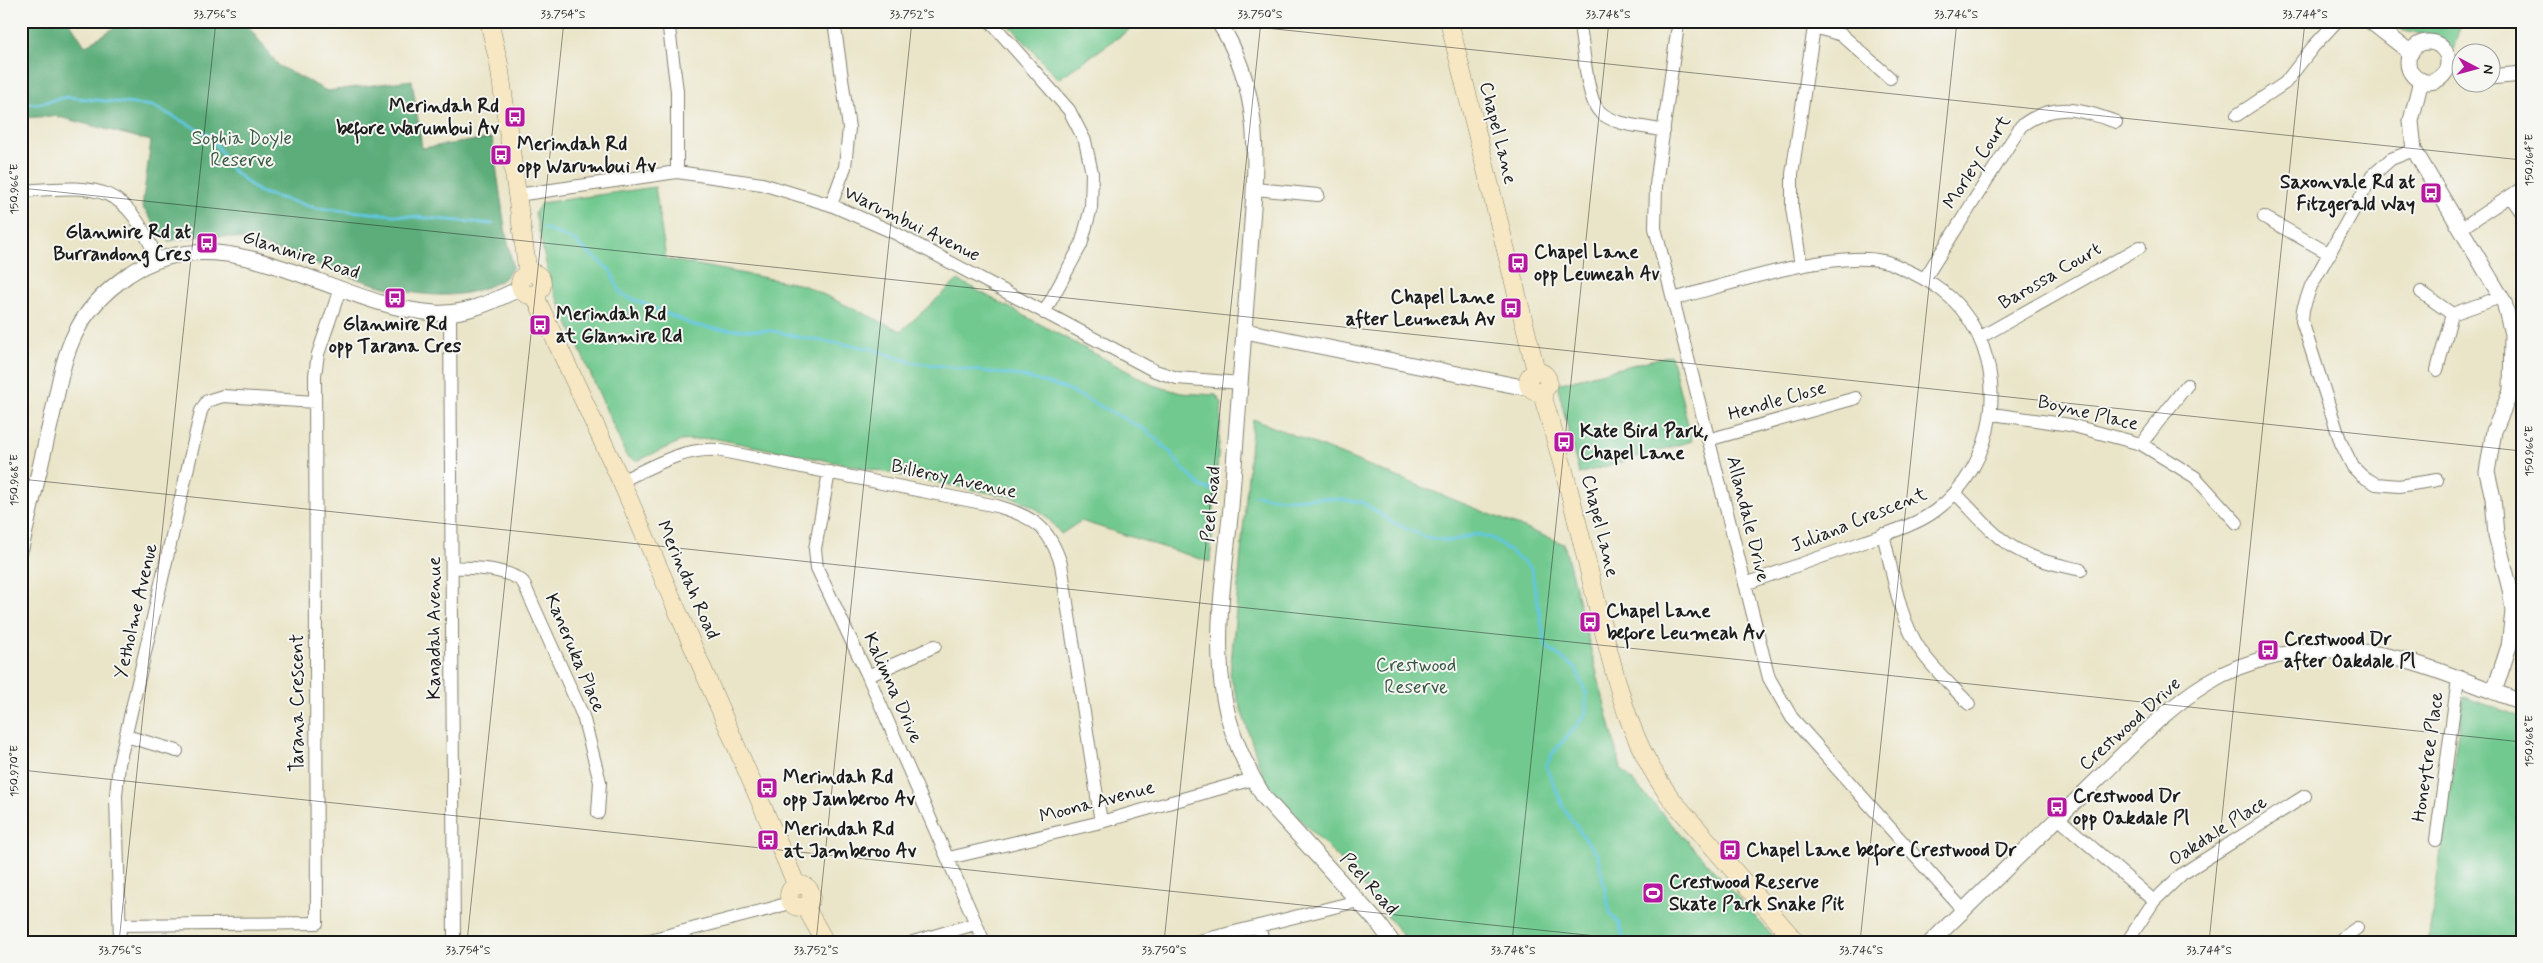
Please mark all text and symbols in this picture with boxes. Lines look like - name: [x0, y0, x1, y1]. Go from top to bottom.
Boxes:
- text: 33.756°S: [193, 7, 237, 23]
- text: 33.754°S: [541, 7, 586, 23]
- text: 33.752°S: [890, 7, 935, 23]
- text: 33.750°S: [1238, 7, 1283, 23]
- text: 33.748°S: [1585, 7, 1631, 23]
- text: 33.746°S: [1934, 7, 1978, 23]
- text: 33.744°S: [2282, 7, 2328, 23]
- north arrow: [2450, 42, 2500, 92]
- text: N: [2478, 64, 2497, 75]
- street label: Chapel Lane: [1473, 79, 1523, 187]
- place label: Merindah Rd before Warumbui Av: [336, 94, 499, 144]
- bus stop icon: Merindah Rd before Warumbui Av: [503, 105, 527, 129]
- street label: Morley Court: [1937, 110, 2018, 214]
- park label: Sophia Doyle Reserve: [192, 126, 292, 173]
- place label: Merindah Rd opp Warumbui Av: [517, 132, 656, 179]
- text: 150.964°E: [2522, 134, 2538, 186]
- bus stop icon: Merindah Rd opp Warumbui Av: [489, 143, 513, 167]
- text: 150.966°E: [7, 163, 23, 215]
- place label: Saxonvale Rd at Fitzgerald Way: [2280, 170, 2415, 218]
- street label: Warumbui Avenue: [840, 180, 984, 268]
- bus stop icon: Saxonvale Rd at Fitzgerald Way: [2419, 181, 2443, 205]
- place label: Glanmire Rd at Burrandong Cres: [53, 220, 192, 268]
- street label: Glanmire Road: [239, 224, 363, 286]
- bus stop icon: Glanmire Rd at Burrandong Cres: [195, 231, 219, 255]
- street label: Barossa Court: [1994, 236, 2106, 316]
- place label: Chapel Lane opp Leumeah Av: [1534, 240, 1660, 287]
- bus stop icon: Chapel Lane opp Leumeah Av: [1506, 251, 1530, 275]
- place label: Chapel Lane after Leumeah Av: [1346, 285, 1496, 332]
- bus stop icon: Glanmire Rd opp Tarana Cres: [383, 286, 407, 310]
- bus stop icon: Chapel Lane after Leumeah Av: [1499, 296, 1523, 320]
- place label: Merindah Rd at Glanmire Rd: [556, 302, 682, 349]
- place label: Glanmire Rd opp Tarana Cres: [329, 312, 462, 359]
- bus stop icon: Merindah Rd at Glanmire Rd: [528, 313, 552, 337]
- street label: Hendle Close: [1725, 375, 1829, 427]
- street label: Boyne Place: [2035, 389, 2141, 437]
- place label: Kate Bird Park, Chapel Lane: [1580, 419, 1708, 466]
- text: 150.966°E: [2522, 425, 2538, 477]
- bus stop icon: Kate Bird Park, Chapel Lane: [1552, 430, 1576, 454]
- street label: Billeroy Avenue: [889, 453, 1019, 506]
- street label: Allandale Drive: [1720, 453, 1776, 585]
- text: 150.968°E: [7, 454, 23, 506]
- street label: Peel Road: [1195, 465, 1227, 543]
- street label: Chapel Lane: [1575, 472, 1625, 580]
- street label: Juliana Crescent: [1787, 481, 1931, 559]
- street label: Merindah Road: [651, 517, 725, 643]
- street label: Yetholme Avenue: [108, 541, 164, 681]
- street label: Kanadah Avenue: [422, 556, 447, 700]
- street label: Kaneruka Place: [539, 590, 611, 716]
- place label: Chapel Lane before Leumeah Av: [1606, 599, 1766, 649]
- bus stop icon: Chapel Lane before Leumeah Av: [1578, 610, 1602, 634]
- place label: Crestwood Dr after Oakdale Pl: [2284, 627, 2416, 674]
- street label: Kalimna Drive: [857, 629, 929, 747]
- street label: Tarana Crescent: [285, 634, 310, 772]
- bus stop icon: Crestwood Dr after Oakdale Pl: [2256, 638, 2280, 662]
- park label: Crestwood Reserve: [1376, 653, 1456, 700]
- street label: Crestwood Drive: [2074, 671, 2186, 777]
- street label: Honeytree Place: [2406, 690, 2450, 824]
- text: 150.968°E: [2522, 715, 2538, 767]
- text: 150.970°E: [7, 745, 23, 797]
- place label: Merindah Rd opp Jamberoo Av: [783, 765, 915, 812]
- street label: Moona Avenue: [1037, 775, 1157, 829]
- bus stop icon: Merindah Rd opp Jamberoo Av: [755, 776, 779, 800]
- place label: Crestwood Dr opp Oakdale Pl: [2073, 784, 2189, 831]
- street label: Oakdale Place: [2164, 790, 2272, 872]
- bus stop icon: Crestwood Dr opp Oakdale Pl: [2045, 795, 2069, 819]
- place label: Merindah Rd at Jamberoo Av: [784, 817, 916, 864]
- bus stop icon: Merindah Rd at Jamberoo Av: [756, 828, 780, 852]
- bus stop icon: Chapel Lane before Crestwood Dr: [1718, 838, 1742, 862]
- place label: Chapel Lane before Crestwood Dr: [1746, 838, 2017, 866]
- street label: Peel Road: [1334, 847, 1404, 921]
- place label: Crestwood Reserve Skate Park Snake Pit: [1669, 870, 1844, 917]
- sports icon: Crestwood Reserve Skate Park Snake Pit: [1641, 881, 1665, 905]
- text: 33.756°S: [98, 943, 142, 959]
- text: 33.754°S: [446, 943, 491, 959]
- text: 33.752°S: [794, 943, 839, 959]
- text: 33.750°S: [1142, 943, 1187, 959]
- text: 33.748°S: [1490, 943, 1536, 959]
- text: 33.746°S: [1839, 943, 1883, 959]
- text: 33.744°S: [2186, 943, 2232, 959]

